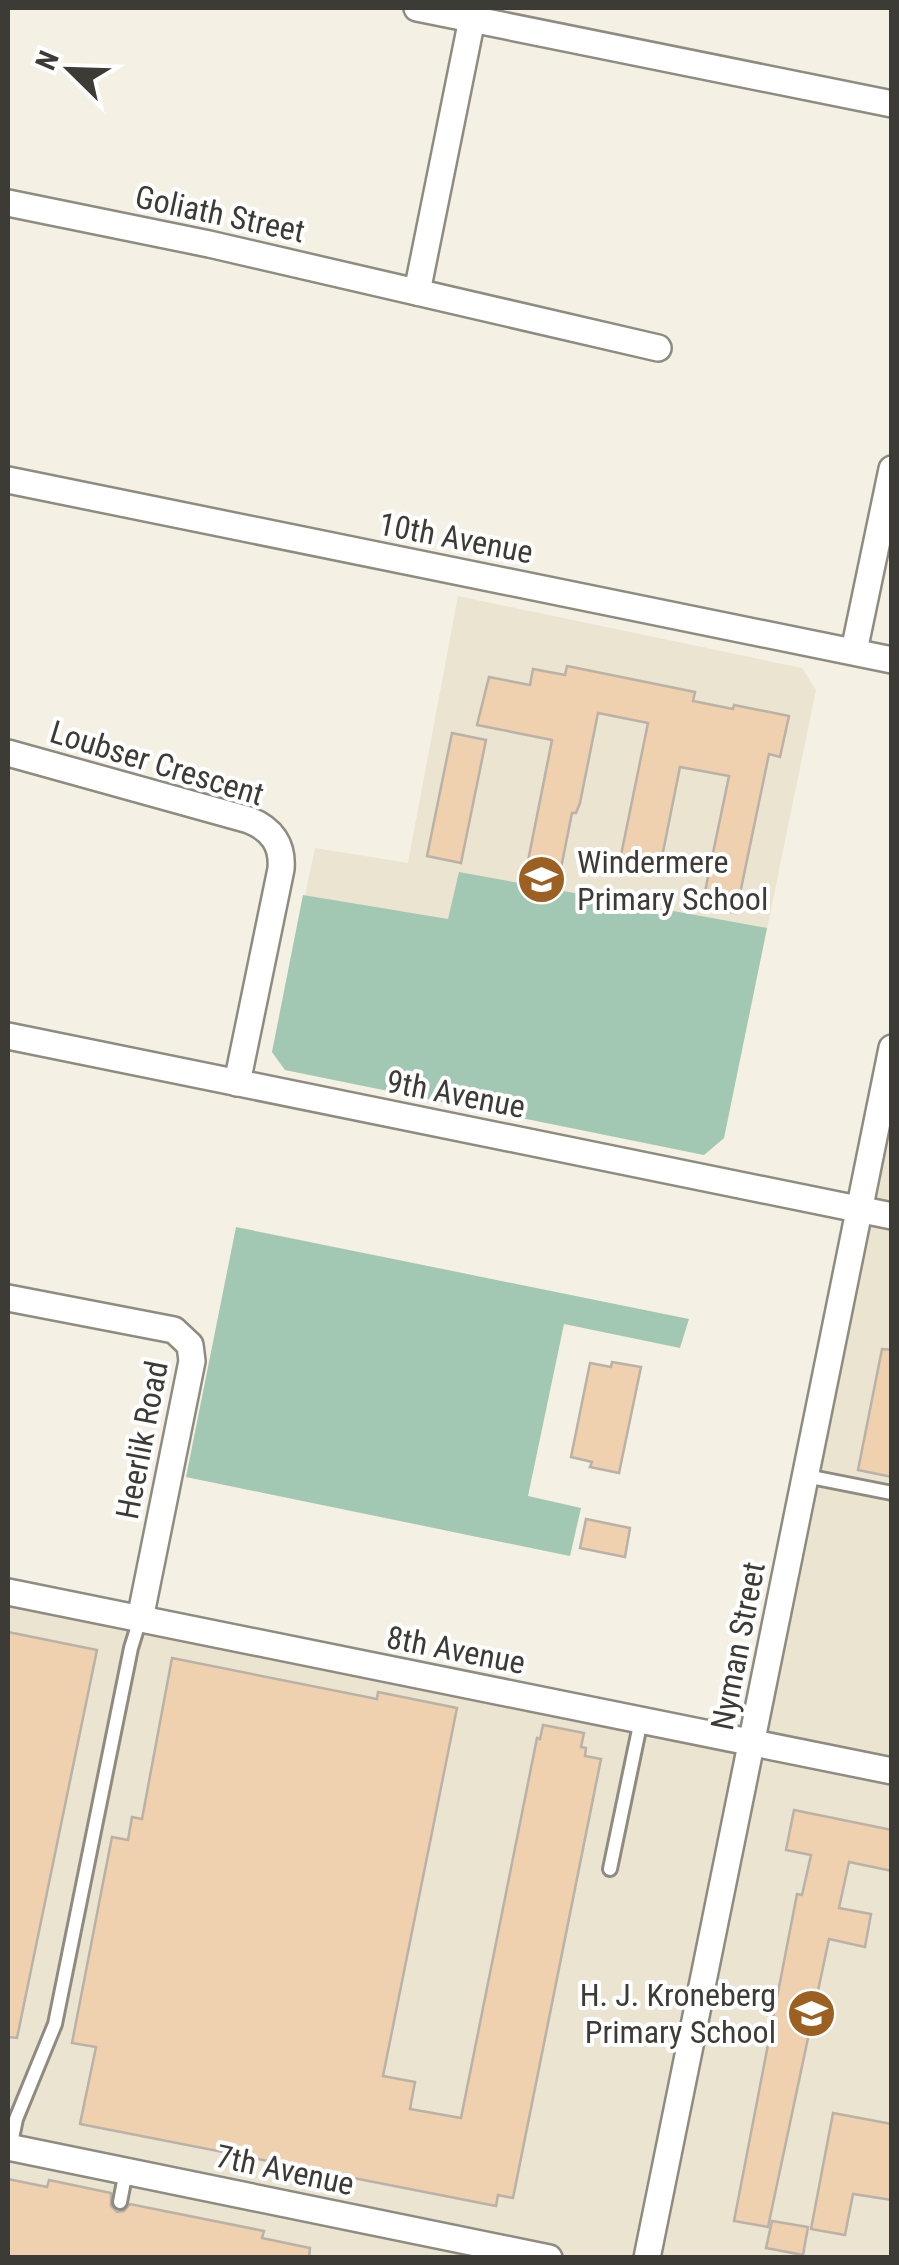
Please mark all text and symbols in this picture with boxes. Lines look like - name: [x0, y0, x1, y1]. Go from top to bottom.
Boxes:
- north arrow: [20, 20, 120, 120]
- text: N: [29, 46, 66, 75]
- street label: Goliath Street: [132, 178, 308, 250]
- street label: 10th Avenue: [376, 504, 536, 572]
- street label: Loubser Crescent: [46, 713, 268, 813]
- place label: Windermere Primary School: [577, 843, 768, 918]
- school or university icon: Windermere Primary School: [516, 854, 568, 906]
- street label: 9th Avenue: [384, 1062, 528, 1126]
- street label: Heerlik Road: [108, 1358, 176, 1522]
- street label: Nyman Street: [703, 1559, 773, 1733]
- street label: 8th Avenue: [384, 1618, 528, 1682]
- place label: H. J. Kroneberg Primary School: [580, 1976, 776, 2051]
- school or university icon: H. J. Kroneberg Primary School: [785, 1987, 837, 2039]
- street label: 7th Avenue: [212, 2137, 358, 2203]

